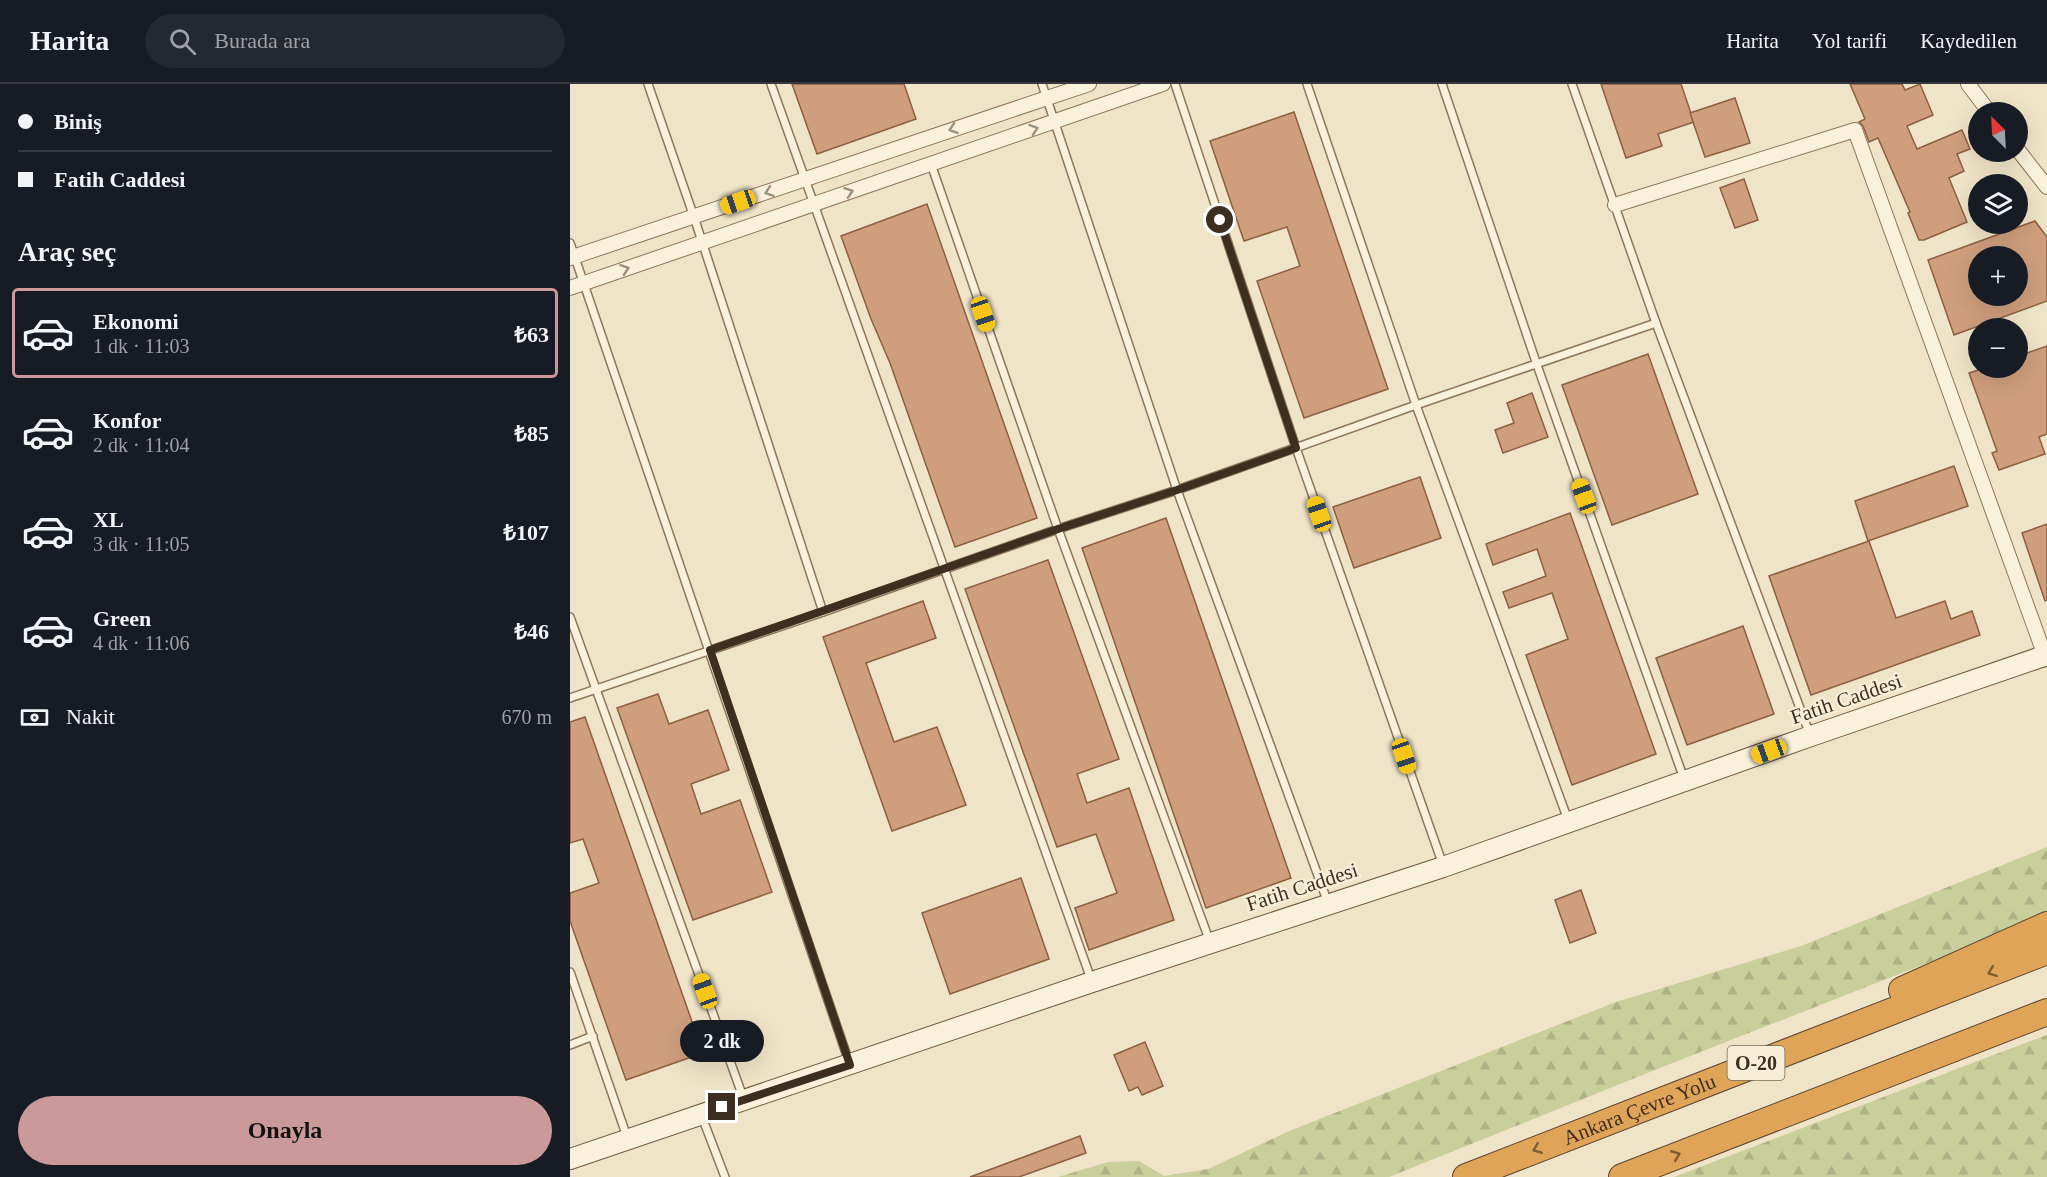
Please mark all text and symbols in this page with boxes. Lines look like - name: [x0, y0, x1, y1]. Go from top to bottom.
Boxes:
- search box: [145, 14, 565, 68]
- text: Harita: [30, 25, 109, 56]
- icon: search: [166, 25, 199, 58]
- text: Burada ara: [214, 28, 310, 53]
- text: Harita: [1726, 29, 1779, 53]
- text: Yol tarifi: [1812, 29, 1887, 53]
- text: Kaydedilen: [1920, 29, 2017, 53]
- north arrow: [1968, 102, 2028, 162]
- map controls: [1968, 102, 2028, 378]
- text: Biniş: [54, 109, 102, 134]
- one-way arrow: [948, 122, 959, 135]
- one-way arrow: [1028, 123, 1039, 136]
- text: Fatih Caddesi: [54, 167, 185, 192]
- button: layers: [1968, 174, 2028, 234]
- one-way arrow: [764, 184, 775, 197]
- one-way arrow: [843, 187, 854, 199]
- car: [718, 188, 758, 216]
- route start: [1206, 206, 1233, 233]
- text: Araç seç: [18, 237, 116, 267]
- button: +: [1968, 246, 2028, 306]
- one-way arrow: [619, 264, 630, 277]
- car: [969, 294, 997, 334]
- icon: car: [21, 306, 75, 360]
- text: Ekonomi: [93, 309, 179, 334]
- button: −: [1968, 318, 2028, 378]
- text: ₺63: [514, 322, 549, 347]
- text: 1 dk · 11:03: [93, 335, 189, 357]
- icon: car: [21, 405, 75, 459]
- text: Konfor: [93, 408, 161, 433]
- text: ₺85: [514, 421, 549, 446]
- text: 2 dk · 11:04: [93, 434, 189, 456]
- car: [1569, 476, 1599, 516]
- car: [1305, 494, 1333, 534]
- icon: car: [21, 504, 75, 558]
- text: XL: [93, 507, 124, 532]
- text: ₺107: [503, 520, 549, 545]
- text: 3 dk · 11:05: [93, 533, 189, 555]
- icon: car: [21, 603, 75, 657]
- text: Green: [93, 606, 151, 631]
- text: ₺46: [514, 619, 549, 644]
- text: 4 dk · 11:06: [93, 632, 189, 654]
- street label: Fatih Caddesi: [1787, 669, 1905, 729]
- icon: cash: [18, 701, 51, 734]
- text: Nakit: [66, 704, 115, 729]
- text: 670 m: [501, 706, 552, 728]
- car: [1390, 736, 1418, 776]
- car: [1749, 736, 1789, 766]
- street label: Fatih Caddesi: [1243, 858, 1361, 916]
- one-way arrow: [1988, 965, 1998, 978]
- car: [690, 971, 720, 1011]
- callout: 2 dk: [680, 1020, 764, 1062]
- text: 2 dk: [703, 1030, 741, 1052]
- road number: O-20: [1728, 1046, 1784, 1080]
- street label: Ankara Çevre Yolu: [1560, 1069, 1719, 1150]
- route end: [708, 1093, 735, 1120]
- button: Onayla: [18, 1096, 552, 1165]
- one-way arrow: [1532, 1142, 1543, 1154]
- one-way arrow: [1671, 1150, 1681, 1163]

